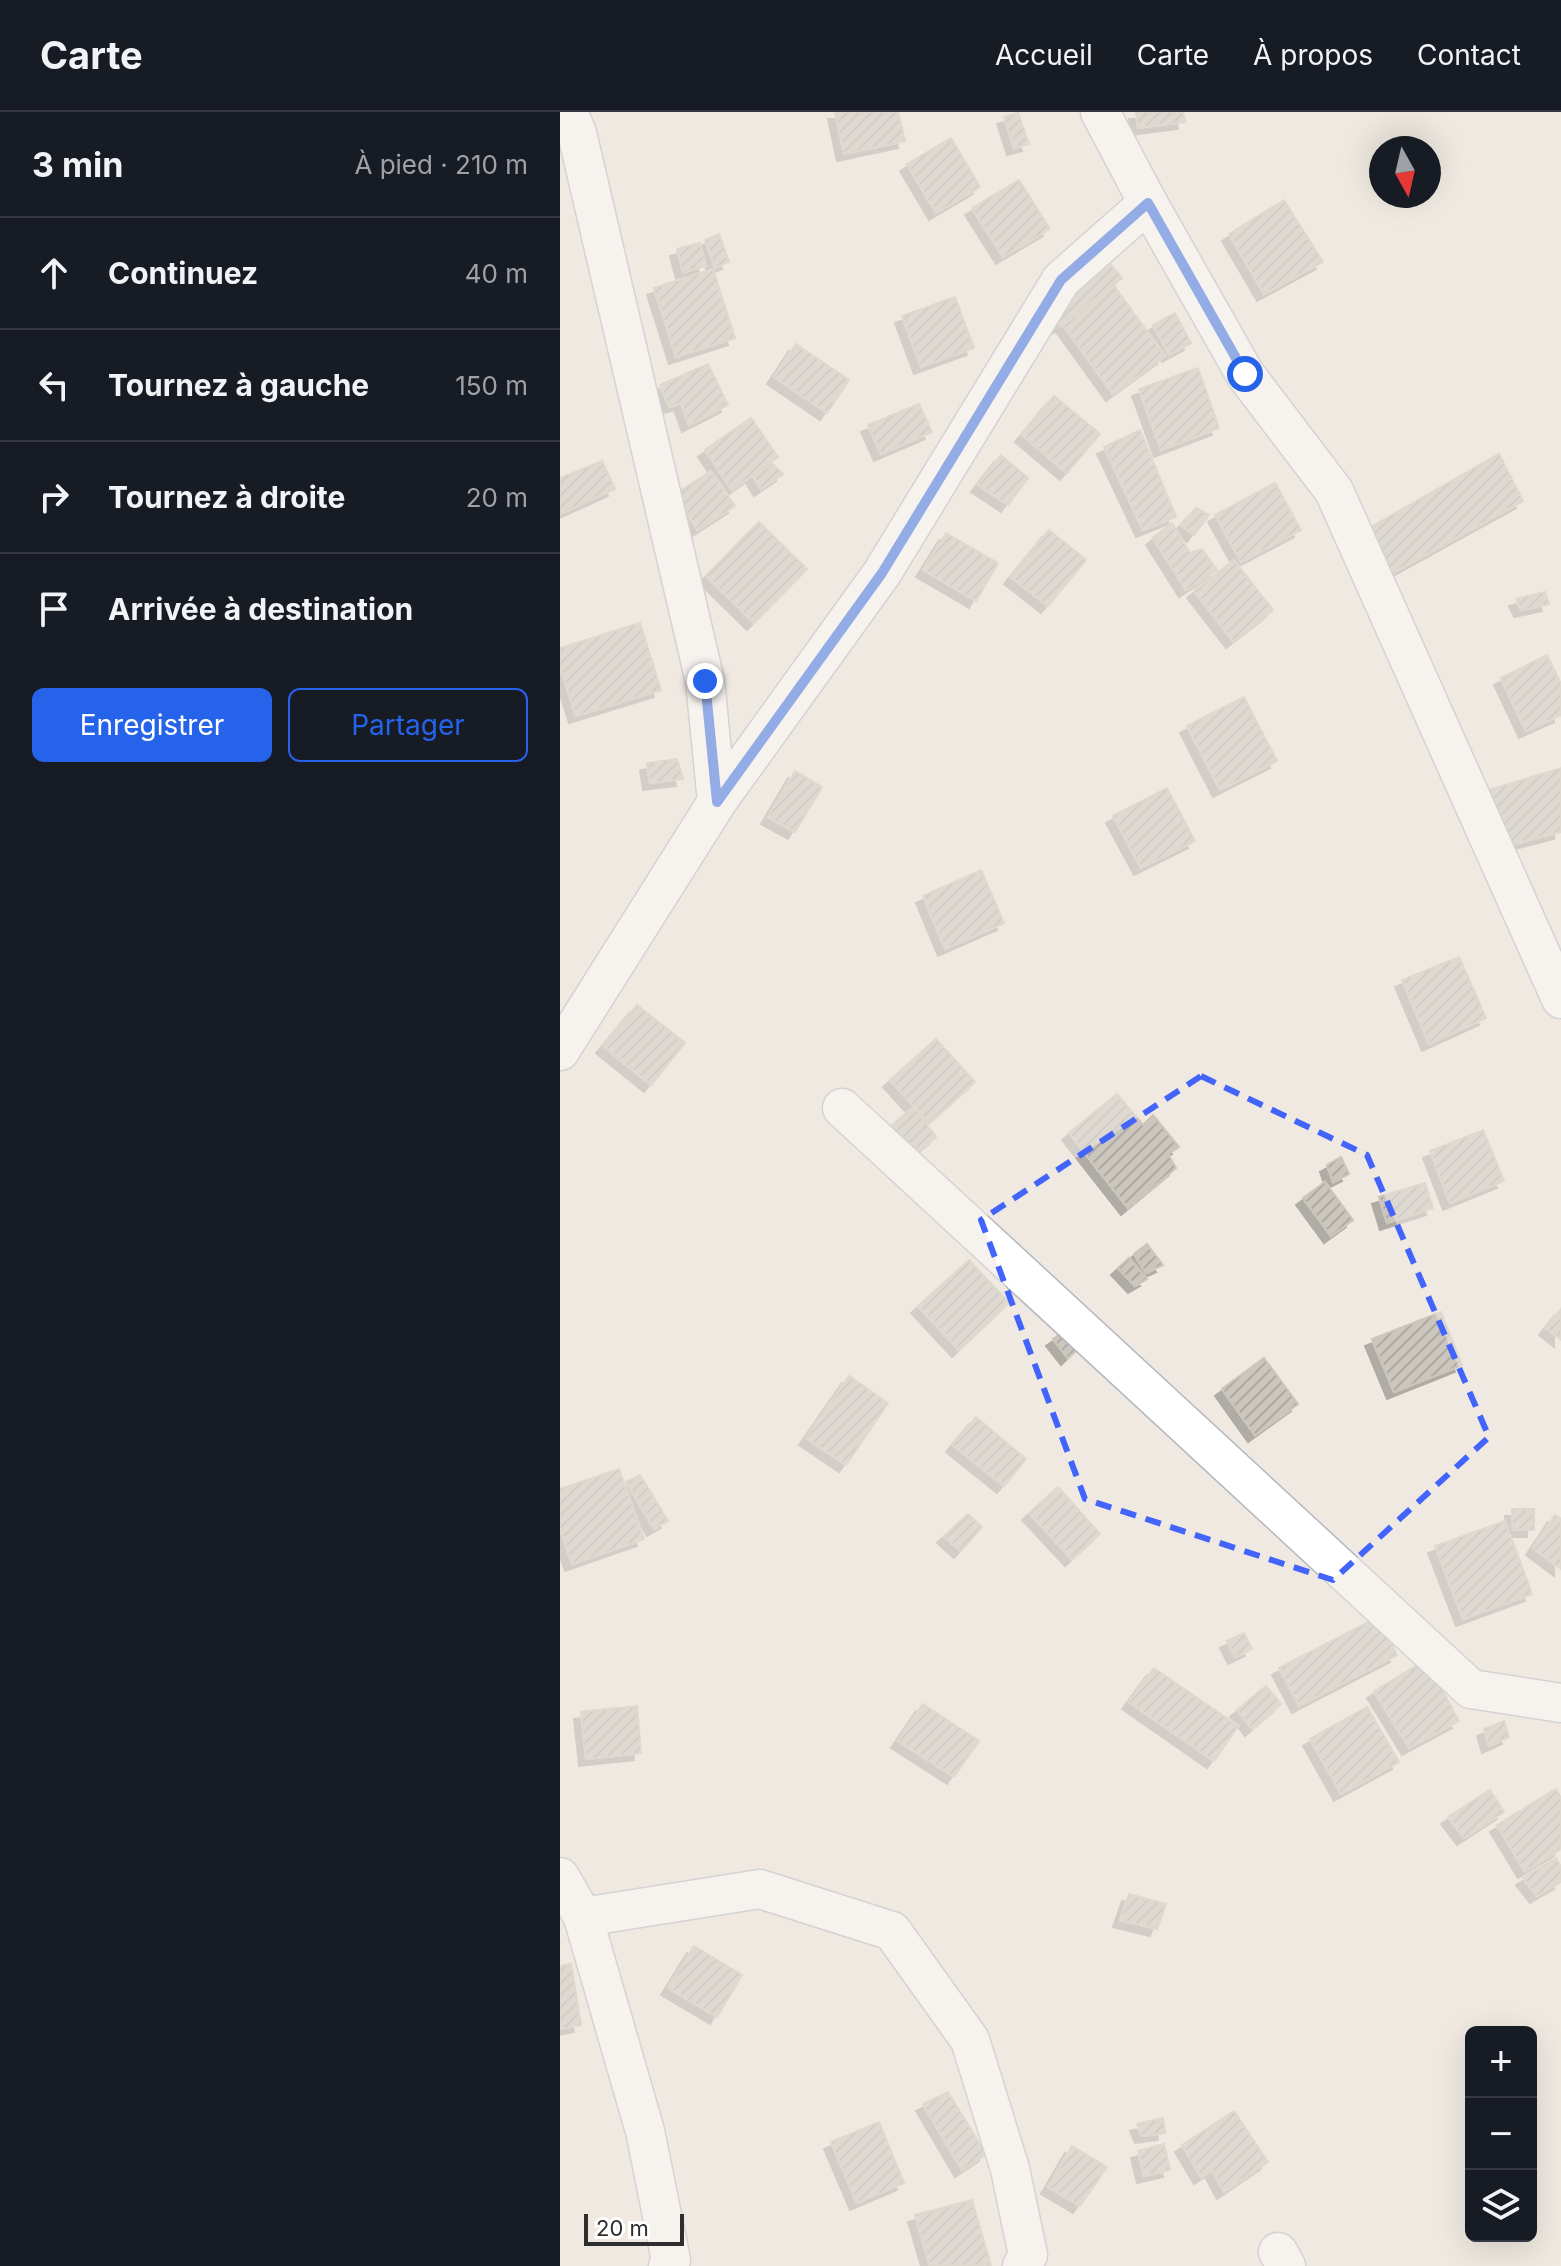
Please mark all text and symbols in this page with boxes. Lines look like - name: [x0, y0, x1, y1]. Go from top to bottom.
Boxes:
- text: Carte: [40, 32, 143, 78]
- text: Accueil: [995, 38, 1093, 72]
- text: Carte: [1137, 38, 1209, 72]
- text: À propos: [1253, 38, 1373, 72]
- text: Contact: [1417, 38, 1521, 72]
- north arrow: [1369, 136, 1441, 208]
- text: 3 min: [32, 144, 123, 185]
- text: À pied · 210 m: [354, 149, 528, 180]
- icon: ahead: [32, 251, 76, 295]
- text: Continuez: [108, 255, 258, 291]
- text: 40 m: [465, 258, 528, 289]
- route start: [1227, 356, 1263, 392]
- icon: left: [32, 363, 76, 407]
- text: Tournez à gauche: [108, 367, 369, 403]
- text: 150 m: [455, 370, 528, 401]
- icon: right: [32, 475, 76, 519]
- text: Tournez à droite: [108, 479, 345, 515]
- text: 20 m: [466, 482, 528, 513]
- icon: arrive: [32, 587, 76, 631]
- text: Arrivée à destination: [108, 591, 413, 627]
- route end: [687, 663, 723, 699]
- button: Enregistrer: [32, 688, 272, 762]
- button: Partager: [288, 688, 528, 762]
- map controls: [1465, 2026, 1537, 2242]
- button: +: [1465, 2026, 1537, 2098]
- button: −: [1465, 2098, 1537, 2170]
- button: layers: [1465, 2170, 1537, 2242]
- scale bar: [584, 2210, 684, 2246]
- text: 20 m: [596, 2215, 649, 2241]

